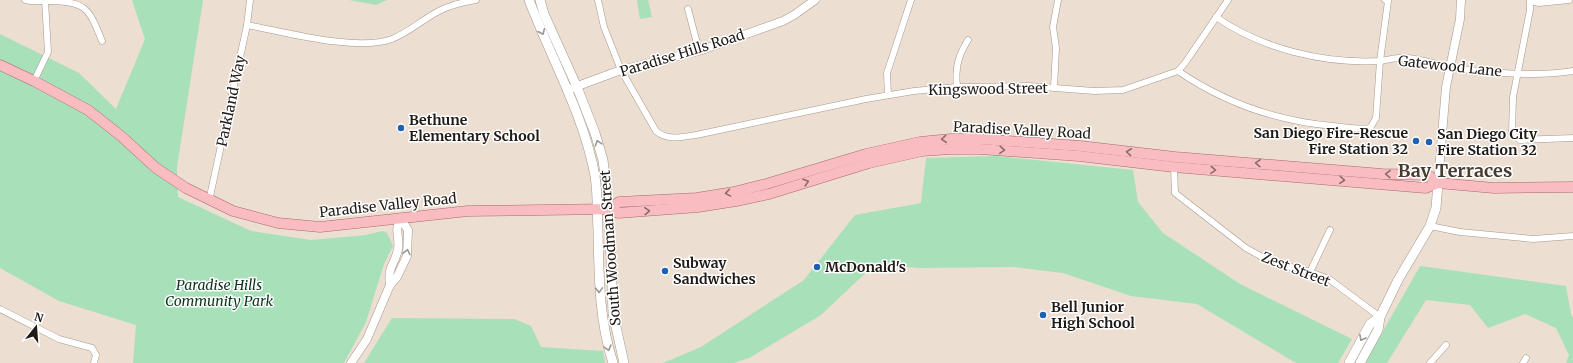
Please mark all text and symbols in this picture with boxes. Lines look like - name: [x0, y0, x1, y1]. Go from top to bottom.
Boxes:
- street label: Paradise Hills Road: [618, 25, 747, 80]
- one-way arrow: [537, 28, 545, 35]
- street label: Gatewood Lane: [1397, 52, 1503, 80]
- street label: Parkland Way: [213, 53, 250, 148]
- street label: Kingswood Street: [928, 79, 1049, 99]
- place label: Bethune Elementary School: [409, 111, 540, 145]
- street label: Paradise Valley Road: [953, 117, 1092, 143]
- marker: Bethune Elementary School: [396, 123, 406, 133]
- place label: San Diego Fire-Rescue Fire Station 32: [1253, 124, 1408, 158]
- place label: San Diego City Fire Station 32: [1437, 125, 1538, 159]
- one-way arrow: [941, 135, 947, 144]
- marker: San Diego Fire-Rescue Fire Station 32: [1411, 136, 1421, 146]
- marker: San Diego City Fire Station 32: [1424, 137, 1434, 147]
- one-way arrow: [594, 140, 603, 147]
- one-way arrow: [999, 146, 1005, 155]
- one-way arrow: [1126, 147, 1132, 156]
- one-way arrow: [1255, 159, 1261, 168]
- district label: Bay Terraces: [1398, 159, 1512, 182]
- one-way arrow: [1210, 165, 1216, 174]
- street label: South Woodman Street: [596, 169, 624, 326]
- one-way arrow: [1385, 170, 1391, 178]
- one-way arrow: [1339, 176, 1345, 185]
- one-way arrow: [802, 178, 809, 187]
- one-way arrow: [725, 188, 731, 196]
- street label: Paradise Valley Road: [318, 189, 458, 221]
- one-way arrow: [644, 207, 650, 216]
- street label: Zest Street: [1259, 248, 1333, 291]
- one-way arrow: [402, 249, 410, 256]
- place label: Subway Sandwiches: [673, 254, 756, 288]
- place label: McDonald's: [825, 258, 906, 276]
- marker: McDonald's: [812, 262, 822, 272]
- marker: Subway Sandwiches: [660, 266, 670, 276]
- park label: Paradise Hills Community Park: [165, 276, 273, 310]
- one-way arrow: [595, 287, 604, 293]
- place label: Bell Junior High School: [1051, 298, 1135, 332]
- north arrow: [16, 307, 56, 347]
- text: N: [33, 309, 45, 325]
- marker: Bell Junior High School: [1038, 310, 1048, 320]
- one-way arrow: [1360, 334, 1367, 341]
- one-way arrow: [603, 344, 612, 351]

